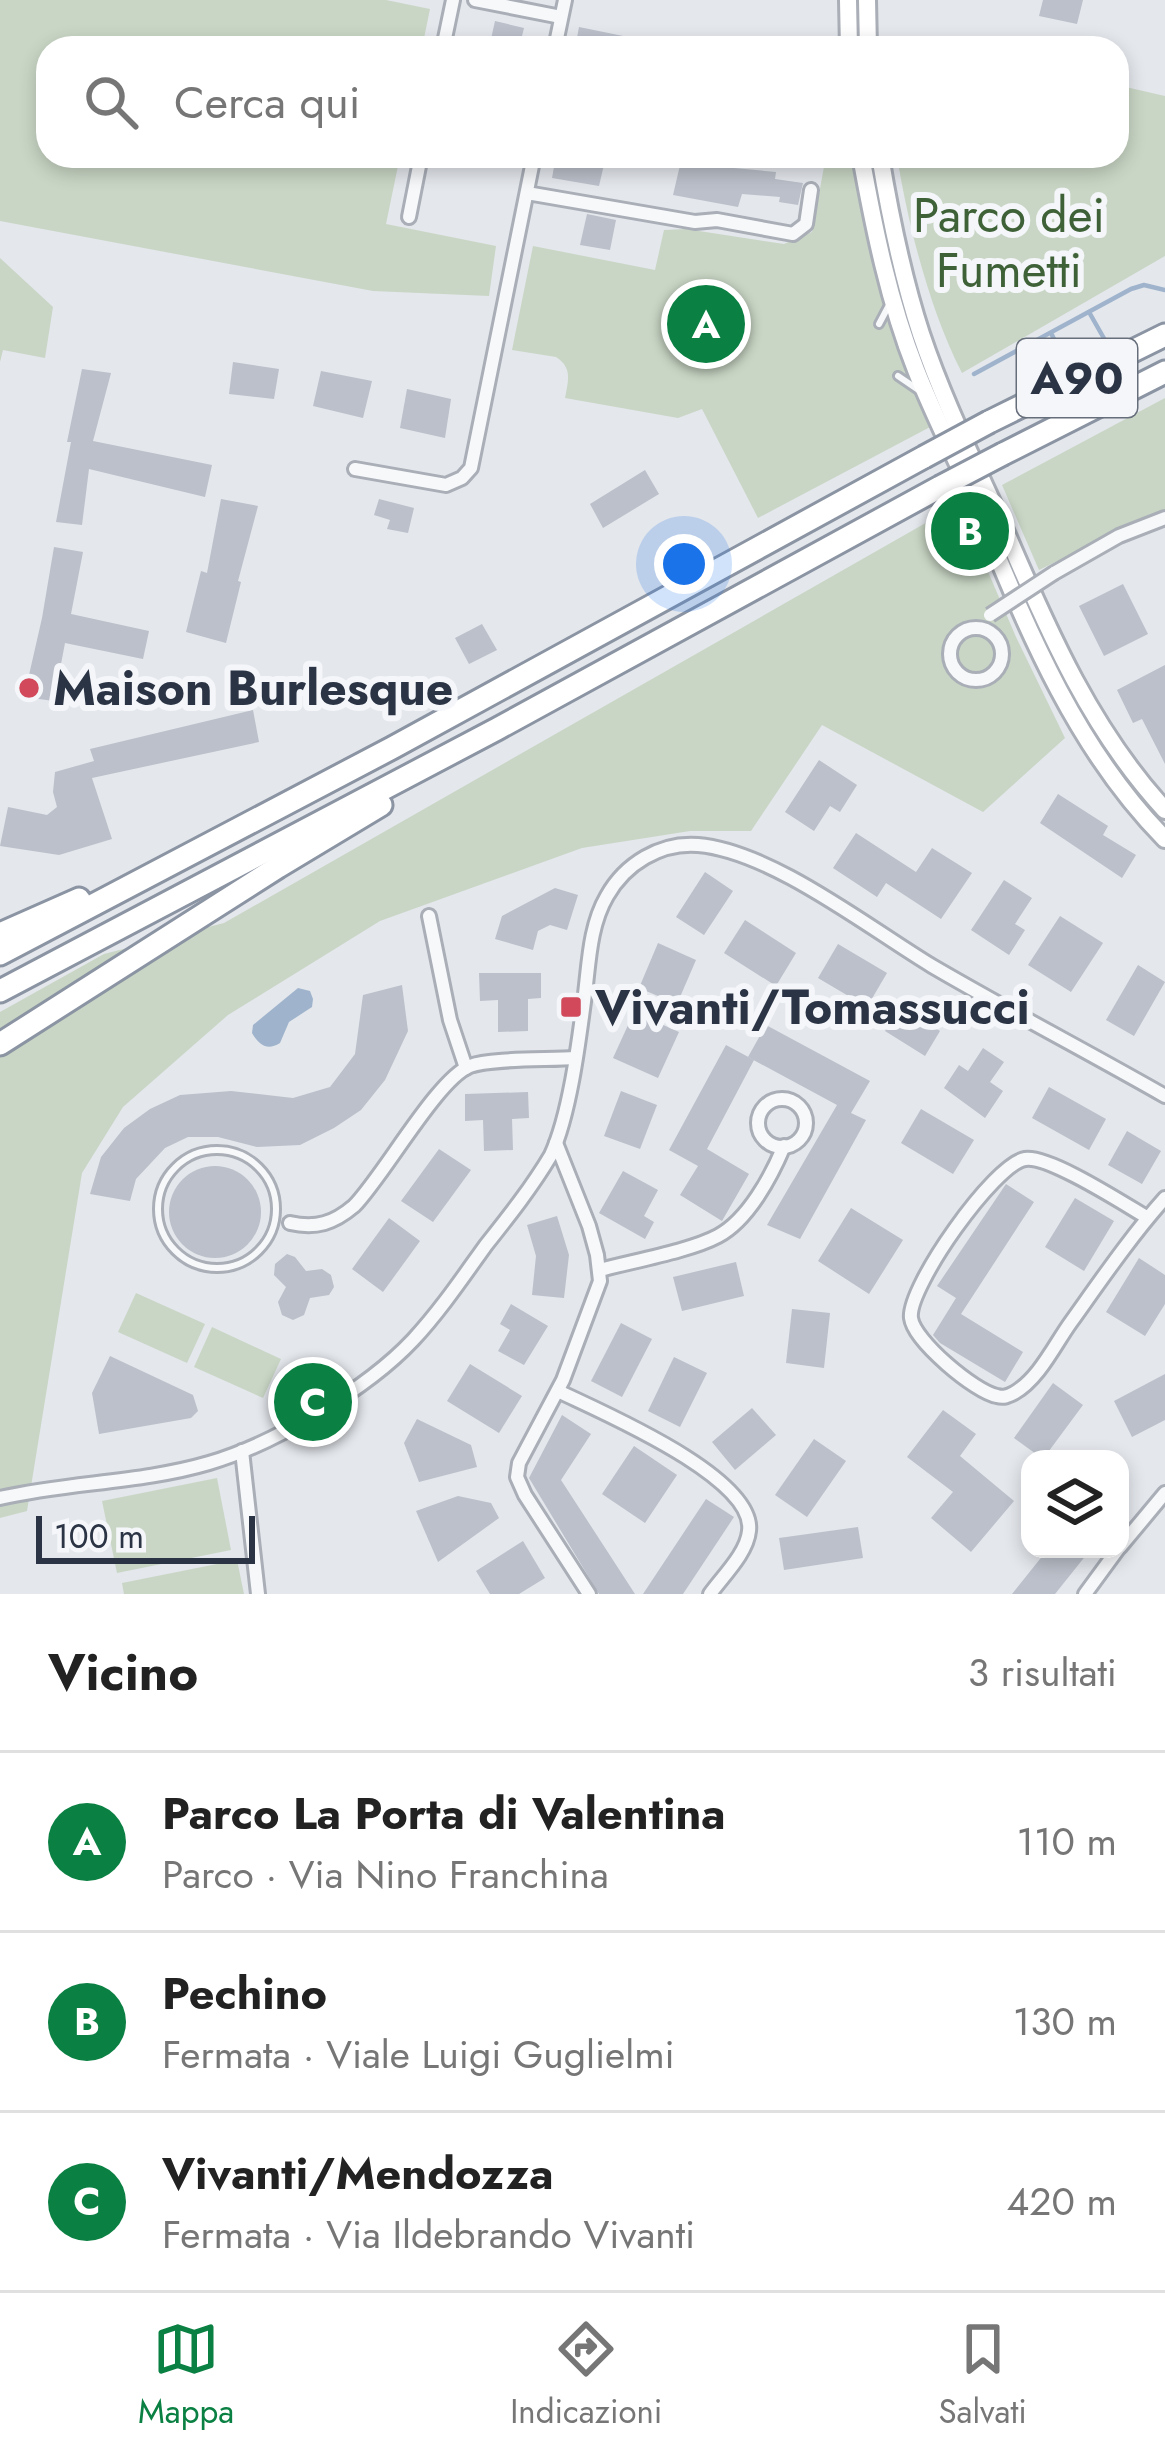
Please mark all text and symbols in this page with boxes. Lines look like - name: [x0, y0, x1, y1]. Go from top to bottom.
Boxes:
- search box: [36, 36, 1129, 168]
- icon: search: [78, 69, 144, 135]
- text: Cerca qui: [174, 70, 360, 135]
- park label: Parco dei Fumetti: [913, 181, 1105, 305]
- pin: A: [667, 279, 745, 369]
- road number: A90: [1017, 339, 1137, 417]
- pin: B: [931, 486, 1009, 576]
- your location: [654, 534, 714, 594]
- place label: Maison Burlesque: [53, 654, 453, 723]
- marker: Maison Burlesque: [16, 675, 42, 701]
- place label: Vivanti/Tomassucci: [594, 973, 1030, 1042]
- marker: Vivanti/Tomassucci: [558, 994, 584, 1020]
- pin: C: [274, 1357, 352, 1447]
- map controls: [1021, 1450, 1129, 1558]
- button: layers: [1021, 1450, 1129, 1558]
- scale bar: [36, 1510, 255, 1563]
- text: 100 m: [54, 1513, 144, 1560]
- text: Vicino: [48, 1635, 198, 1709]
- text: 3 risultati: [968, 1644, 1117, 1701]
- text: Parco La Porta di Valentina: [162, 1781, 726, 1846]
- text: A: [73, 1813, 101, 1870]
- text: 110 m: [1016, 1813, 1117, 1870]
- text: Parco · Via Nino Franchina: [162, 1846, 609, 1903]
- text: Pechino: [162, 1961, 327, 2026]
- text: B: [74, 1993, 100, 2050]
- text: 130 m: [1013, 1993, 1117, 2050]
- text: Fermata · Viale Luigi Guglielmi: [162, 2026, 675, 2083]
- text: Vivanti/Mendozza: [162, 2141, 553, 2206]
- text: C: [73, 2173, 101, 2230]
- text: 420 m: [1007, 2173, 1117, 2230]
- text: Fermata · Via Ildebrando Vivanti: [162, 2206, 695, 2263]
- tab: Mappa: [138, 2316, 234, 2435]
- tab: Indicazioni: [510, 2316, 662, 2435]
- tab: Salvati: [938, 2316, 1027, 2435]

